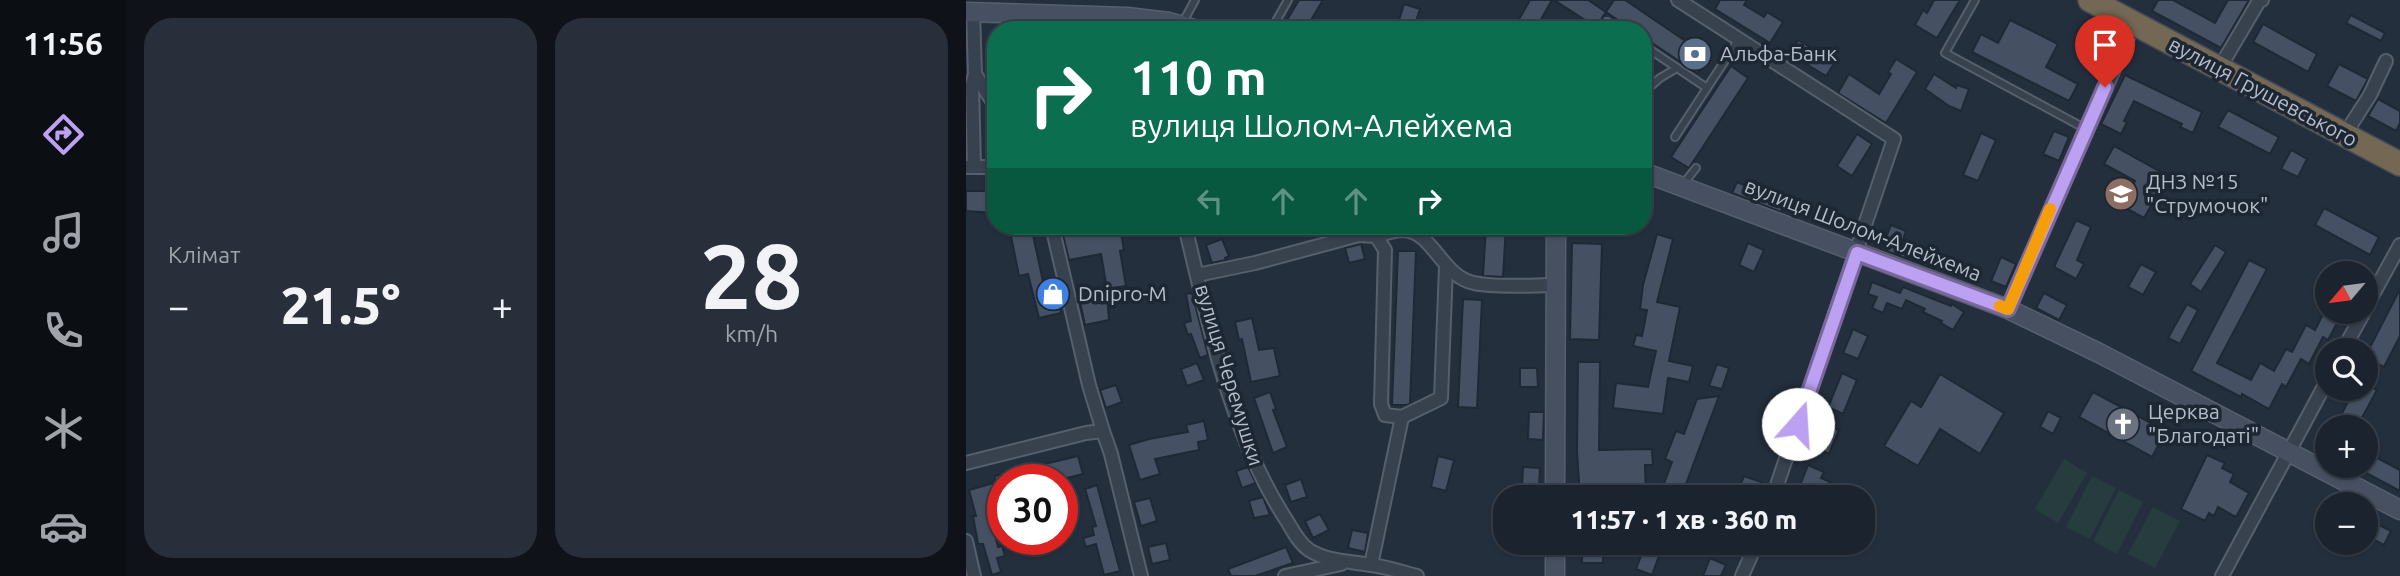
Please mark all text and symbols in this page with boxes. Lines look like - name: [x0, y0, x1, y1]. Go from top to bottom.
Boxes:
- pin: [2075, 15, 2135, 87]
- text: 11:56: [23, 25, 103, 61]
- icon: arrive: [2086, 26, 2124, 64]
- street label: вулиця Грушевського: [2165, 31, 2362, 151]
- bank icon: Альфа-Банк: [1676, 35, 1714, 73]
- place label: Альфа-Банк: [1720, 41, 1837, 65]
- icon: right: [1015, 49, 1106, 140]
- text: 110 m: [1130, 49, 1267, 104]
- text: вулиця Шолом-Алейхема: [1130, 107, 1513, 143]
- icon: directions: [39, 110, 88, 159]
- place label: ДНЗ №15 "Струмочок": [2146, 169, 2268, 217]
- street label: вулиця Шолом-Алейхема: [1742, 173, 1985, 285]
- school or university icon: ДНЗ №15 "Струмочок": [2102, 175, 2140, 213]
- icon: left: [1191, 182, 1229, 220]
- icon: ahead: [1264, 182, 1302, 220]
- icon: ahead: [1337, 182, 1375, 220]
- icon: right: [1410, 182, 1448, 220]
- icon: music: [39, 208, 88, 257]
- text: 28: [700, 224, 803, 326]
- text: Клімат: [168, 242, 240, 267]
- north arrow: [2315, 261, 2378, 324]
- map controls: [2315, 261, 2378, 555]
- shop icon: Dnipro-M: [1034, 275, 1072, 313]
- text: 21.5°: [281, 276, 400, 334]
- place label: Dnipro-M: [1078, 281, 1167, 305]
- street label: вулиця Черемушки: [1191, 281, 1269, 468]
- text: −: [168, 285, 189, 327]
- text: +: [492, 285, 513, 327]
- icon: phone: [39, 306, 88, 355]
- text: km/h: [725, 321, 778, 346]
- button: search: [2315, 338, 2378, 401]
- position arrow: [1761, 387, 1835, 461]
- place label: Церква "Благодаті": [2148, 399, 2259, 447]
- icon: climate: [39, 404, 88, 453]
- church icon: Церква "Благодаті": [2104, 405, 2142, 443]
- button: +: [2315, 415, 2378, 478]
- speed limit sign: 30: [987, 464, 1078, 555]
- button: −: [2315, 492, 2378, 555]
- icon: car: [39, 502, 88, 551]
- text: 11:57 · 1 хв · 360 m: [1571, 505, 1797, 534]

